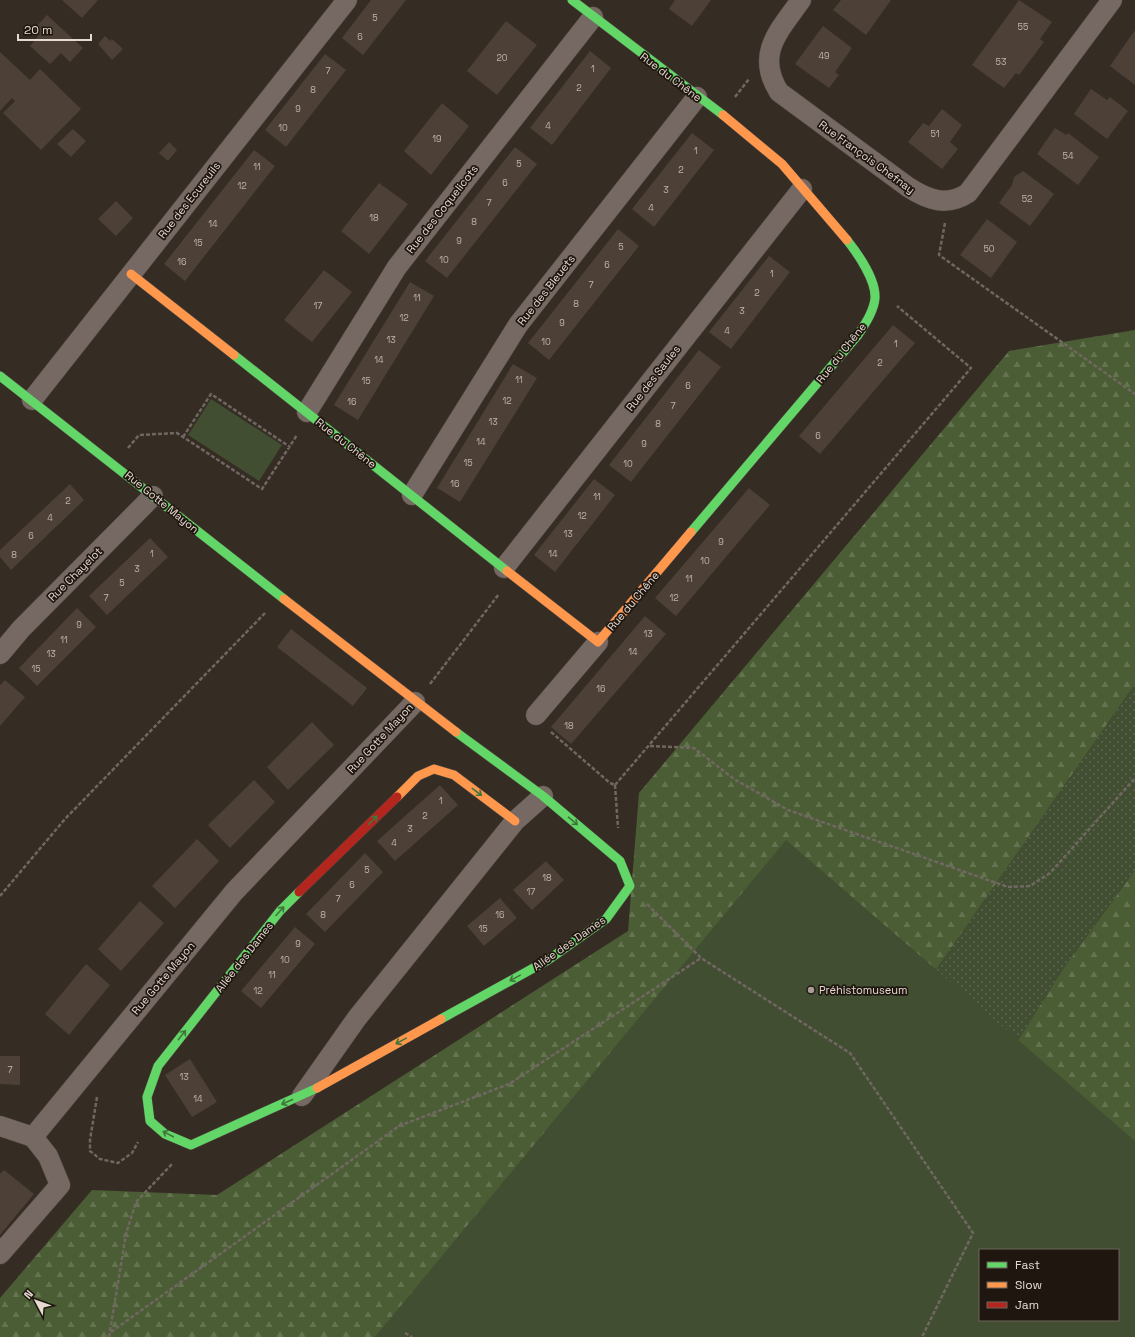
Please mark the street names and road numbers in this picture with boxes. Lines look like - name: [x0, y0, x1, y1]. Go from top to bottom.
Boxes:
- street label: Rue du Chêne: [638, 49, 704, 105]
- street label: Rue François Chefnay: [816, 117, 918, 197]
- street label: Rue des Ecureuils: [155, 159, 223, 241]
- street label: Rue des Coquelicots: [403, 162, 481, 256]
- street label: Rue des Bleuets: [514, 252, 578, 328]
- street label: Rue du Chêne: [813, 320, 869, 386]
- street label: Rue des Saules: [623, 342, 683, 414]
- street label: Rue du Chêne: [313, 415, 379, 471]
- street label: Rue Gotte Mayon: [122, 468, 202, 536]
- street label: Rue Chayelot: [45, 544, 105, 604]
- street label: Rue du Chêne: [604, 568, 662, 634]
- street label: Rue Gotte Mayon: [344, 700, 416, 776]
- street label: Allée des Dames: [530, 913, 608, 973]
- street label: Allée des Dames: [212, 919, 276, 995]
- street label: Rue Gotte Mayon: [128, 939, 198, 1017]

